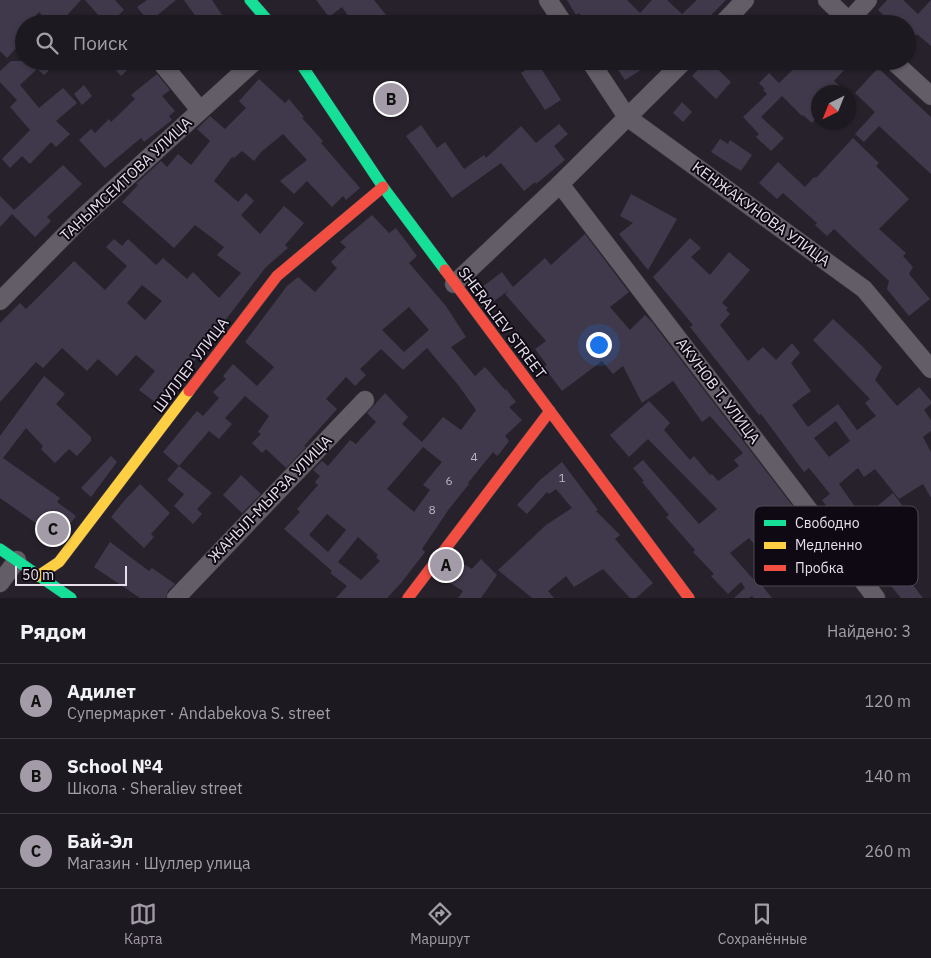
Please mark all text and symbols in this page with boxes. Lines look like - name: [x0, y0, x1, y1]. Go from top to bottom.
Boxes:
- search box: [15, 15, 916, 70]
- icon: search: [33, 29, 61, 57]
- text: Поиск: [73, 31, 128, 55]
- pin: B: [375, 80, 407, 118]
- north arrow: [811, 85, 856, 130]
- street label: ТАНЫМСЕИТОВА УЛИЦА: [56, 112, 196, 245]
- street label: КЕНЖАКУНОВА УЛИЦА: [689, 157, 834, 270]
- street label: SHERALIEV STREET: [454, 263, 551, 383]
- street label: ШУЛЛЕР УЛИЦА: [149, 313, 233, 416]
- your location: [586, 332, 612, 358]
- street label: АКУНОВ Т. УЛИЦА: [672, 334, 765, 448]
- street label: ЖАНЫЛ-МЫРЗА УЛИЦА: [204, 431, 336, 566]
- house number: 4: [470, 449, 478, 464]
- house number: 1: [558, 470, 566, 485]
- house number: 6: [445, 473, 453, 488]
- house number: 8: [428, 502, 436, 517]
- legend: [754, 506, 918, 586]
- pin: C: [37, 510, 69, 548]
- text: Свободно: [795, 514, 860, 532]
- text: Медленно: [795, 536, 863, 554]
- pin: A: [430, 546, 462, 584]
- text: Пробка: [795, 559, 844, 577]
- scale bar: [15, 563, 128, 586]
- text: 50 m: [22, 566, 54, 584]
- text: Рядом: [20, 617, 87, 645]
- text: Найдено: 3: [827, 621, 911, 641]
- text: Адилет: [67, 679, 136, 703]
- text: A: [31, 691, 41, 711]
- text: 120 m: [864, 691, 911, 711]
- text: Супермаркет · Andabekova S. street: [67, 703, 331, 723]
- text: School №4: [67, 754, 163, 778]
- text: B: [31, 766, 41, 786]
- text: 140 m: [864, 766, 911, 786]
- text: Школа · Sheraliev street: [67, 778, 243, 798]
- text: Бай-Эл: [67, 829, 133, 853]
- text: C: [31, 841, 41, 861]
- text: 260 m: [864, 841, 911, 861]
- text: Магазин · Шуллер улица: [67, 853, 251, 873]
- tab: Карта: [124, 900, 162, 948]
- tab: Маршрут: [410, 900, 470, 948]
- tab: Сохранённые: [718, 900, 807, 948]

